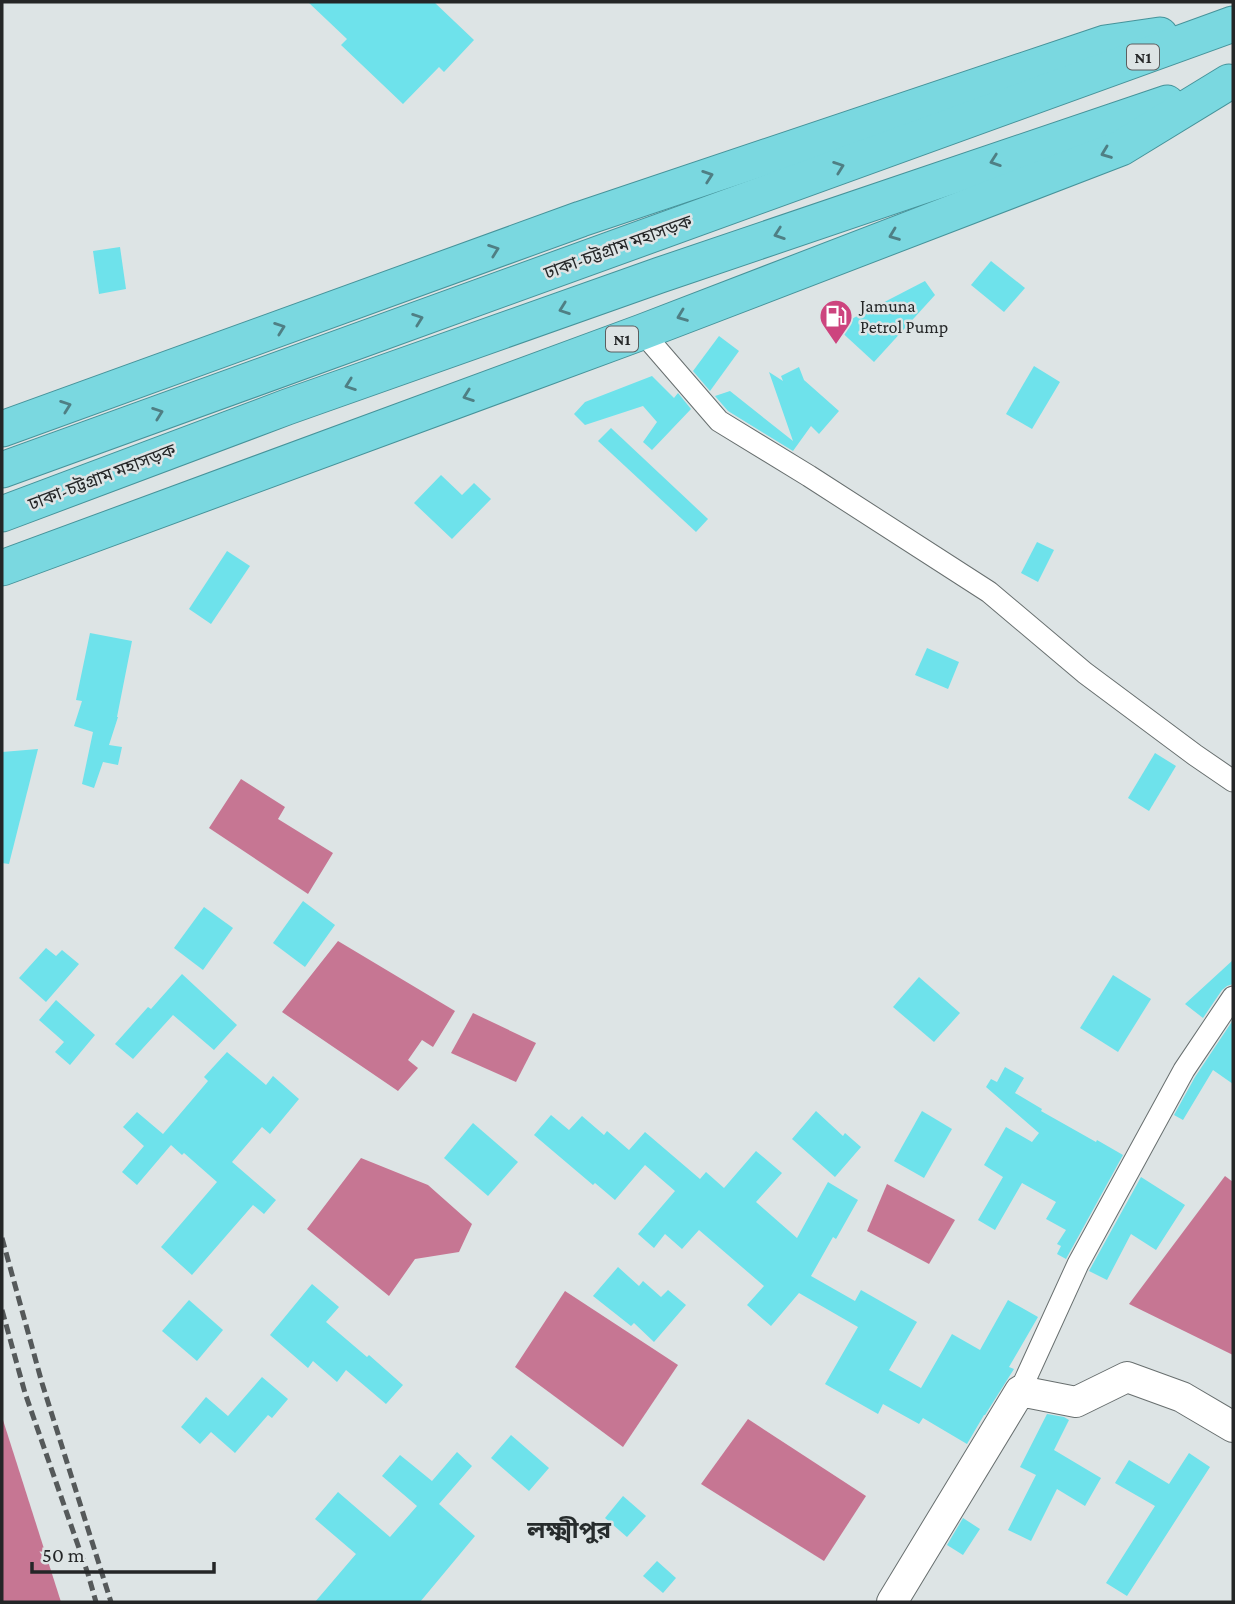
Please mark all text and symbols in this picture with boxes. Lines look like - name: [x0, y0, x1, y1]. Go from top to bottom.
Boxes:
- road number: N1: [1127, 44, 1159, 69]
- one-way arrow: [1101, 145, 1113, 159]
- one-way arrow: [989, 153, 1001, 168]
- one-way arrow: [833, 161, 845, 175]
- one-way arrow: [702, 170, 714, 184]
- street label: ঢাকা-চট্টগ্রাম মহাসড়ক: [540, 211, 695, 283]
- one-way arrow: [774, 226, 786, 240]
- one-way arrow: [889, 226, 901, 240]
- one-way arrow: [487, 244, 499, 258]
- place label: Jamuna Petrol Pump: [858, 296, 948, 337]
- fuel station icon: Jamuna Petrol Pump: [817, 297, 855, 346]
- one-way arrow: [559, 301, 571, 315]
- one-way arrow: [676, 308, 688, 322]
- one-way arrow: [412, 313, 424, 327]
- one-way arrow: [273, 322, 285, 336]
- road number: N1: [606, 326, 638, 352]
- one-way arrow: [344, 377, 356, 391]
- one-way arrow: [463, 387, 475, 401]
- one-way arrow: [59, 400, 71, 414]
- one-way arrow: [152, 407, 164, 421]
- street label: ঢাকা-চট্টগ্রাম মহাসড়ক: [25, 440, 179, 515]
- district label: লক্ষ্মীপুর: [526, 1516, 611, 1544]
- scale bar: [32, 1530, 214, 1574]
- text: 50 m: [42, 1543, 85, 1567]

